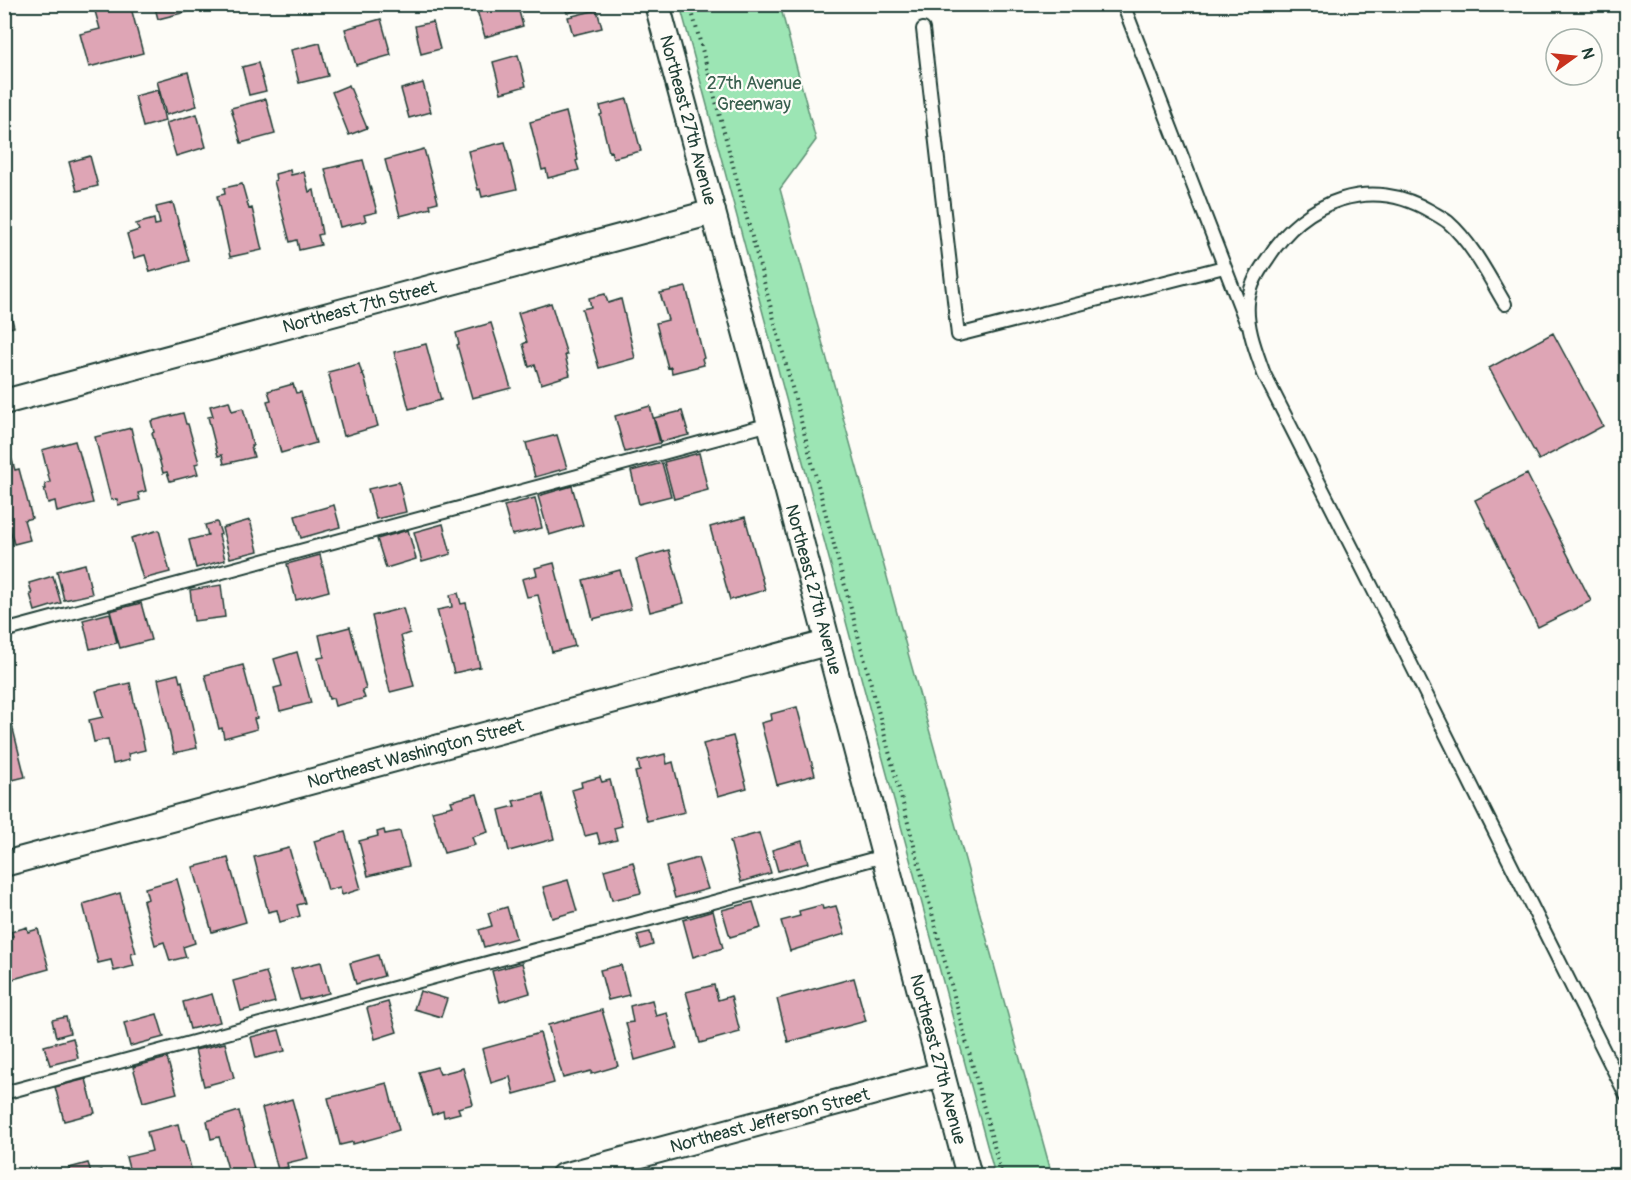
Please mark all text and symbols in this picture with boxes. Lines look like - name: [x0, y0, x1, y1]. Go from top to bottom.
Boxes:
- north arrow: [1544, 27, 1604, 87]
- street label: Northeast 27th Avenue: [654, 32, 722, 208]
- text: N: [1576, 46, 1599, 61]
- park label: 27th Avenue Greenway: [707, 72, 801, 116]
- street label: Northeast 7th Street: [280, 275, 440, 338]
- street label: Northeast 27th Avenue: [780, 502, 847, 677]
- street label: Northeast Washington Street: [305, 713, 527, 794]
- street label: Northeast 27th Avenue: [905, 972, 972, 1147]
- street label: Northeast Jefferson Street: [667, 1082, 873, 1158]

